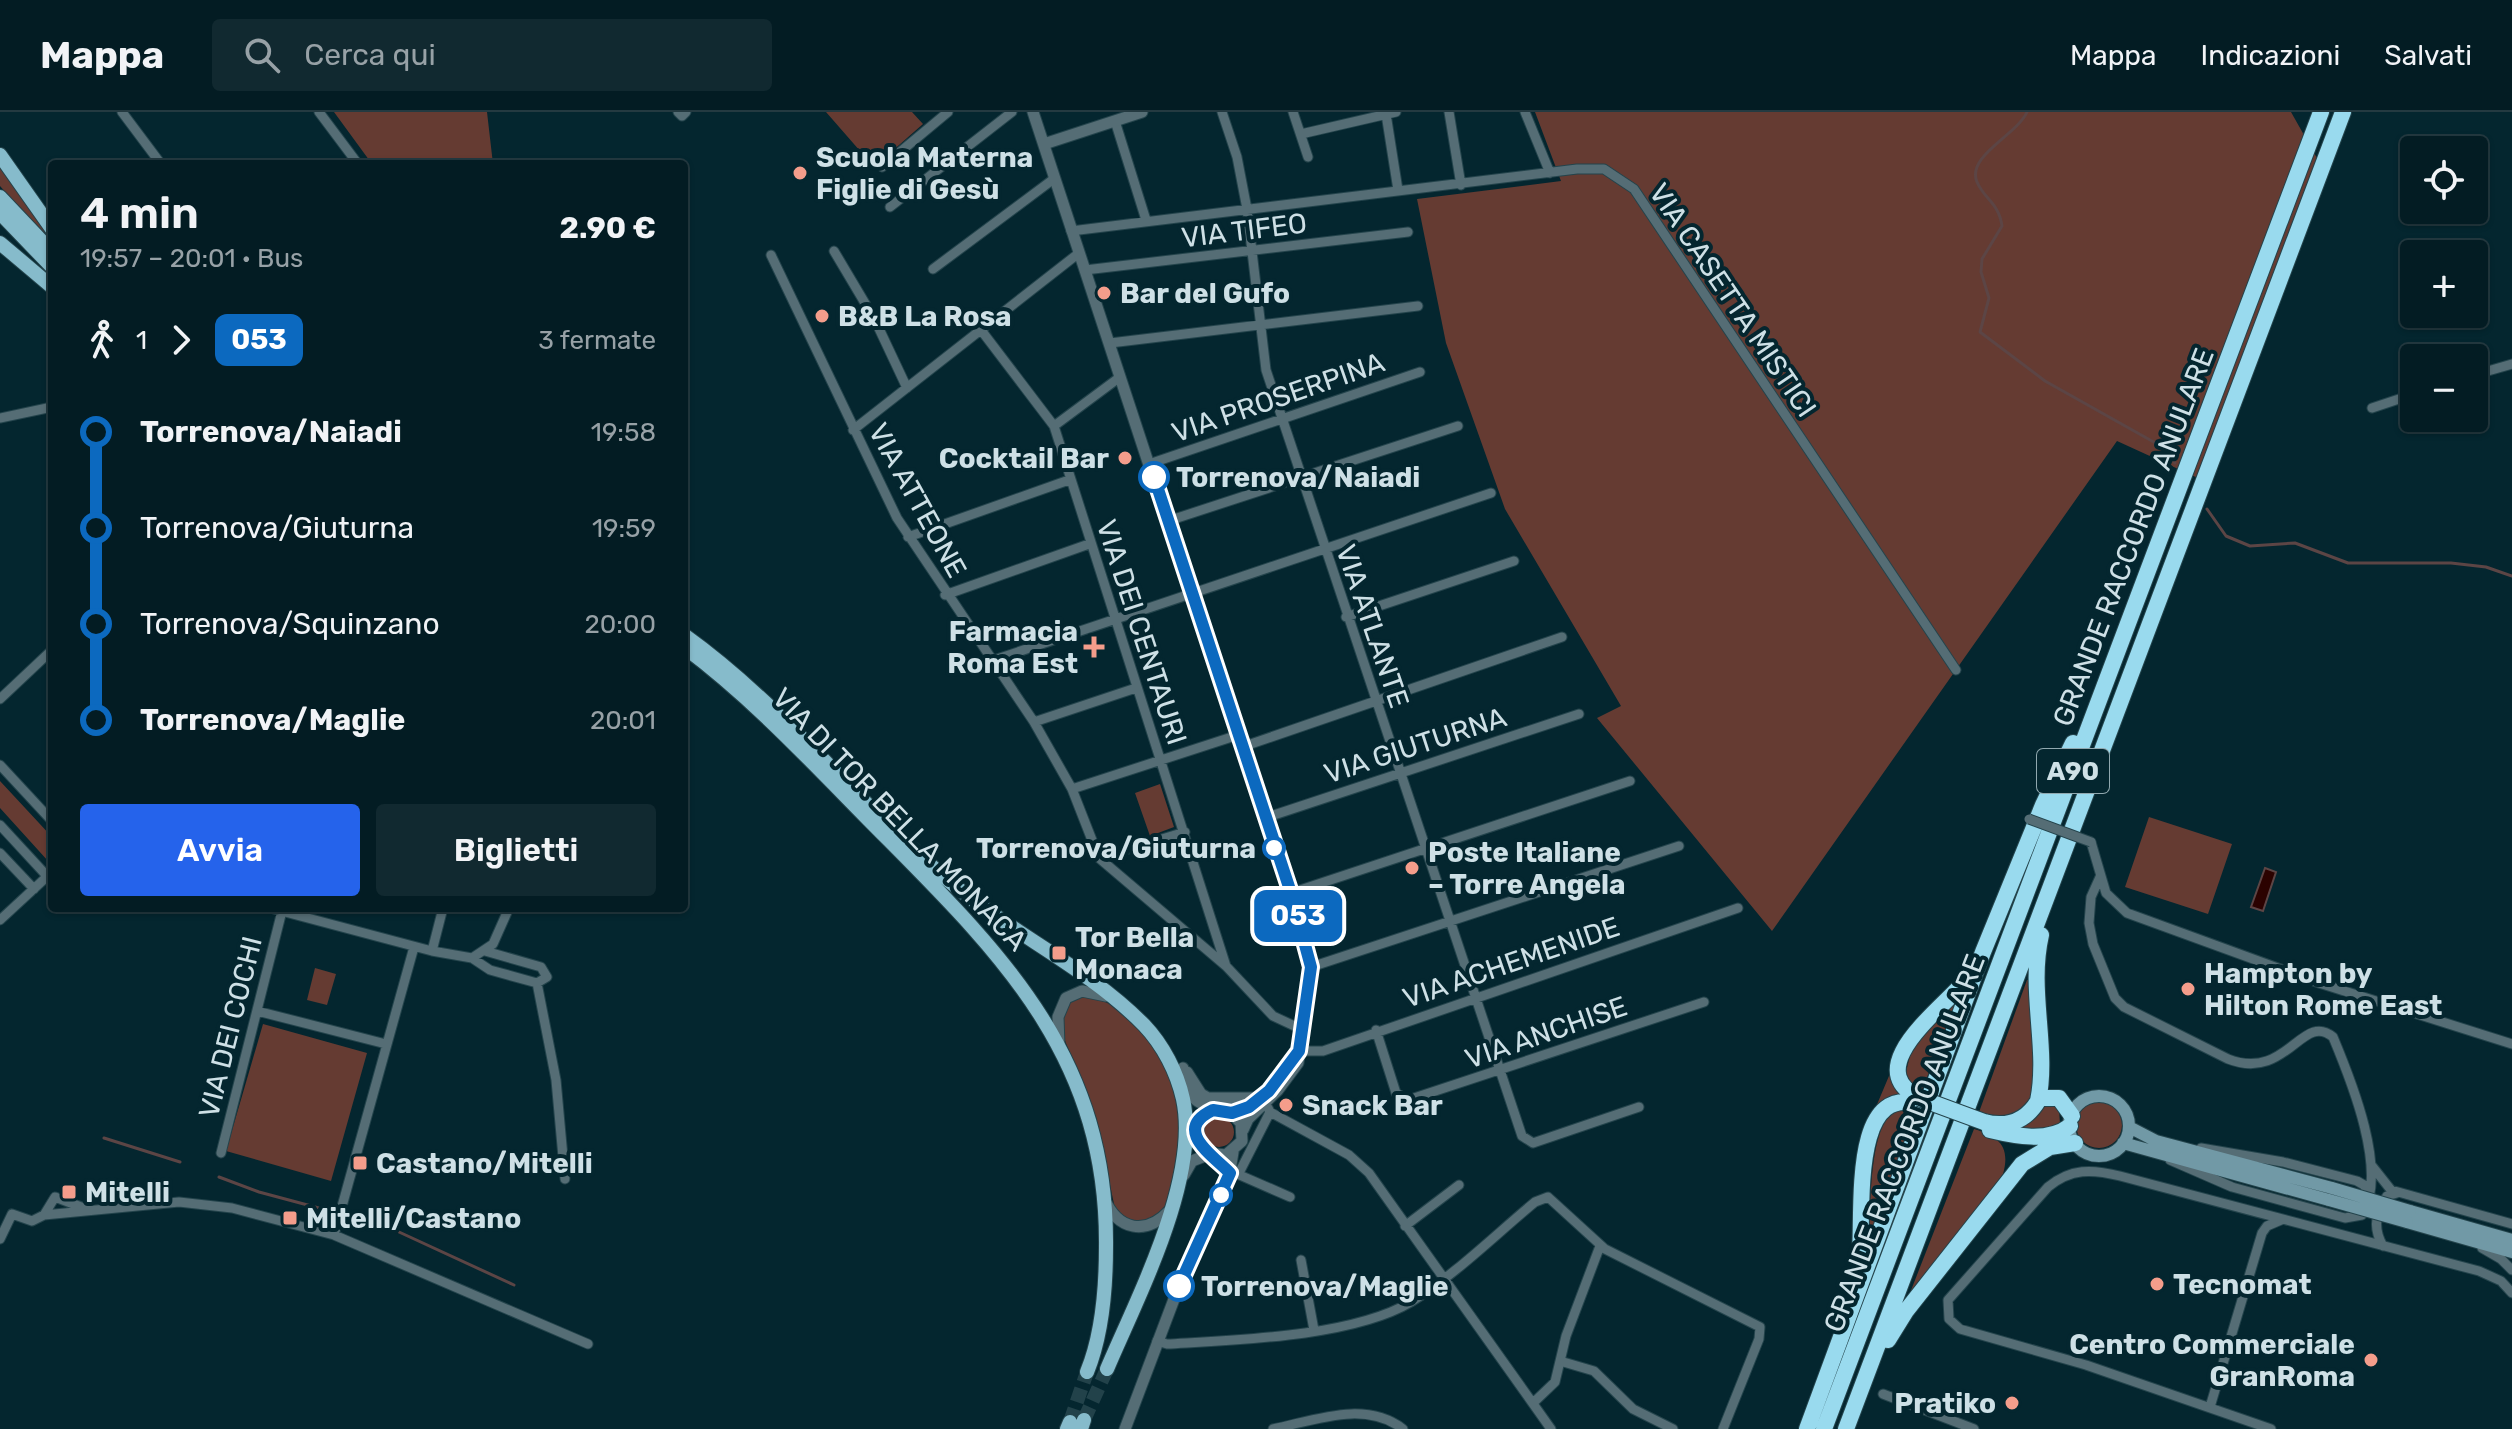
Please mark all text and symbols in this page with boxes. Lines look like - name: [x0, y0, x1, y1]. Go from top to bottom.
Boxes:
- search box: [212, 19, 772, 91]
- text: Mappa: [40, 32, 164, 78]
- icon: search: [240, 33, 284, 77]
- text: Cerca qui: [304, 37, 436, 73]
- text: Mappa: [2070, 39, 2157, 72]
- text: Indicazioni: [2201, 39, 2340, 72]
- text: Salvati: [2384, 39, 2472, 72]
- map controls: [2400, 136, 2488, 432]
- button: locate: [2400, 136, 2488, 224]
- place label: Scuola Materna Figlie di Gesù: [816, 141, 1033, 206]
- marker: Scuola Materna Figlie di Gesù: [791, 164, 809, 182]
- street label: VIA CASETTA MISTICI: [1642, 177, 1823, 423]
- text: 4 min: [80, 187, 199, 239]
- street label: VIA TIFEO: [1179, 206, 1309, 255]
- text: 2.90 €: [560, 210, 656, 246]
- button: +: [2400, 240, 2488, 328]
- text: 19:57 – 20:01 · Bus: [80, 243, 303, 274]
- place label: Bar del Gufo: [1120, 277, 1290, 310]
- marker: Bar del Gufo: [1095, 284, 1113, 302]
- place label: B&B La Rosa: [838, 300, 1012, 333]
- marker: B&B La Rosa: [813, 307, 831, 325]
- icon: walk: [80, 318, 124, 362]
- icon: forward: [159, 318, 203, 362]
- text: 053: [231, 323, 287, 356]
- text: 1: [136, 325, 147, 356]
- text: 3 fermate: [538, 325, 656, 356]
- street label: GRANDE RACCORDO ANULARE: [2046, 344, 2221, 731]
- button: −: [2400, 344, 2488, 432]
- street label: VIA PROSERPINA: [1168, 346, 1389, 449]
- text: Torrenova/Naiadi: [140, 414, 402, 450]
- text: 19:58: [591, 417, 656, 448]
- street label: VIA ATTEONE: [862, 417, 974, 583]
- place label: Cocktail Bar: [939, 442, 1109, 475]
- marker: Cocktail Bar: [1116, 449, 1134, 467]
- place label: Torrenova/Naiadi: [1176, 461, 1420, 494]
- marker: Torrenova/Naiadi: [1139, 462, 1169, 492]
- text: Torrenova/Giuturna: [140, 510, 414, 546]
- text: 19:59: [592, 513, 656, 544]
- street label: VIA DEI CENTAURI: [1090, 515, 1194, 749]
- street label: VIA ATLANTE: [1329, 540, 1416, 712]
- text: Torrenova/Squinzano: [140, 606, 440, 642]
- text: 20:00: [585, 609, 656, 640]
- place label: Farmacia Roma Est: [947, 615, 1078, 680]
- marker: Farmacia Roma Est: [1085, 638, 1103, 656]
- street label: VIA DI TOR BELLA MONACA: [765, 681, 1034, 958]
- street label: VIA GIUTURNA: [1320, 700, 1511, 790]
- text: Torrenova/Maglie: [140, 702, 405, 738]
- text: 20:01: [590, 705, 656, 736]
- road number: A90: [2037, 749, 2109, 793]
- button: Avvia: [80, 804, 360, 896]
- button: Biglietti: [376, 804, 656, 896]
- place label: Torrenova/Giuturna: [976, 832, 1256, 865]
- place label: Poste Italiane – Torre Angela: [1428, 836, 1626, 901]
- marker: Torrenova/Giuturna: [1263, 837, 1285, 859]
- marker: Poste Italiane – Torre Angela: [1403, 859, 1421, 877]
- line badge: 053: [1252, 890, 1344, 942]
- text: 053: [1270, 899, 1326, 932]
- street label: VIA ACHEMENIDE: [1399, 910, 1624, 1015]
- place label: Tor Bella Monaca: [1075, 921, 1194, 986]
- street label: VIA DEI COCHI: [192, 933, 269, 1121]
- marker: Tor Bella Monaca: [1050, 944, 1068, 962]
- street label: GRANDE RACCORDO ANULARE: [1817, 950, 1992, 1337]
- place label: Hampton by Hilton Rome East: [2204, 957, 2442, 1022]
- marker: Hampton by Hilton Rome East: [2179, 980, 2197, 998]
- street label: VIA ANCHISE: [1461, 989, 1631, 1076]
- place label: Snack Bar: [1302, 1089, 1443, 1122]
- marker: Snack Bar: [1277, 1096, 1295, 1114]
- place label: Castano/Mitelli: [376, 1147, 593, 1180]
- marker: Castano/Mitelli: [351, 1154, 369, 1172]
- place label: Mitelli: [85, 1176, 170, 1209]
- marker: Mitelli: [60, 1183, 78, 1201]
- unlabelled marker: [1210, 1184, 1232, 1206]
- place label: Mitelli/Castano: [306, 1202, 521, 1235]
- marker: Mitelli/Castano: [281, 1209, 299, 1227]
- place label: Tecnomat: [2173, 1268, 2312, 1301]
- place label: Torrenova/Maglie: [1201, 1270, 1449, 1303]
- marker: Torrenova/Maglie: [1164, 1271, 1194, 1301]
- marker: Tecnomat: [2148, 1275, 2166, 1293]
- place label: Centro Commerciale GranRoma: [2069, 1328, 2355, 1393]
- marker: Centro Commerciale GranRoma: [2362, 1351, 2380, 1369]
- place label: Pratiko: [1894, 1387, 1996, 1420]
- marker: Pratiko: [2003, 1394, 2021, 1412]

